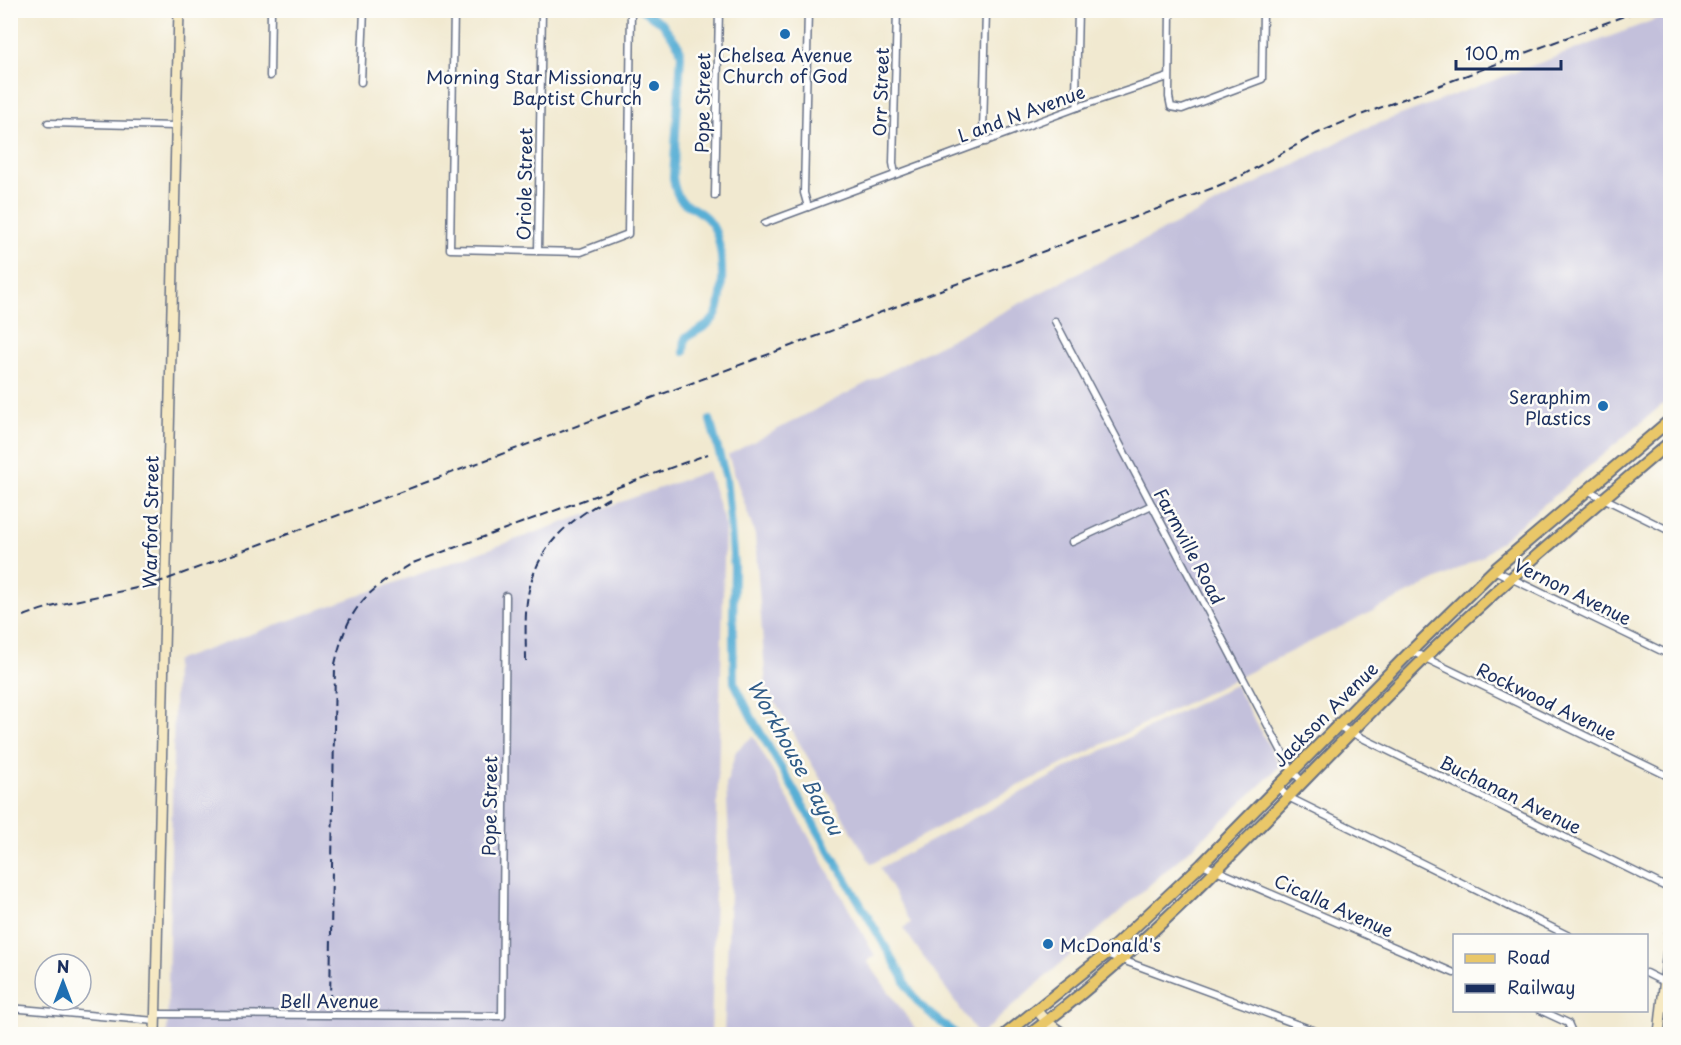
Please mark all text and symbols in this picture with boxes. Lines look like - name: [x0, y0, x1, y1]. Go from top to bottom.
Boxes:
- marker: Chelsea Avenue Church of God: [778, 27, 792, 41]
- scale bar: [1456, 33, 1561, 71]
- text: 100 m: [1465, 39, 1520, 66]
- place label: Chelsea Avenue Church of God: [718, 41, 853, 89]
- street label: Orr Street: [865, 47, 895, 137]
- street label: Pope Street: [688, 53, 716, 153]
- place label: Morning Star Missionary Baptist Church: [426, 63, 642, 111]
- street label: L and N Avenue: [953, 77, 1089, 149]
- marker: Morning Star Missionary Baptist Church: [647, 79, 661, 93]
- street label: Oriole Street: [510, 127, 538, 241]
- place label: Seraphim Plastics: [1509, 383, 1591, 431]
- marker: Seraphim Plastics: [1596, 399, 1610, 413]
- street label: Warford Street: [135, 455, 165, 589]
- street label: Farmville Road: [1148, 483, 1232, 609]
- street label: Vernon Avenue: [1510, 551, 1637, 631]
- street label: Jackson Avenue: [1266, 655, 1384, 773]
- street label: Rockwood Avenue: [1472, 655, 1622, 747]
- water label: Workhouse Bayou: [741, 674, 852, 842]
- street label: Buchanan Avenue: [1436, 748, 1586, 840]
- street label: Pope Street: [475, 756, 503, 856]
- street label: Cicalla Avenue: [1270, 867, 1398, 943]
- place label: McDonald's: [1060, 931, 1161, 958]
- legend: [1453, 934, 1648, 1012]
- marker: McDonald's: [1041, 937, 1055, 951]
- text: Road: [1507, 943, 1551, 970]
- north arrow: [33, 952, 93, 1012]
- text: N: [57, 954, 69, 978]
- text: Railway: [1507, 973, 1575, 1000]
- street label: Bell Avenue: [279, 987, 379, 1014]

